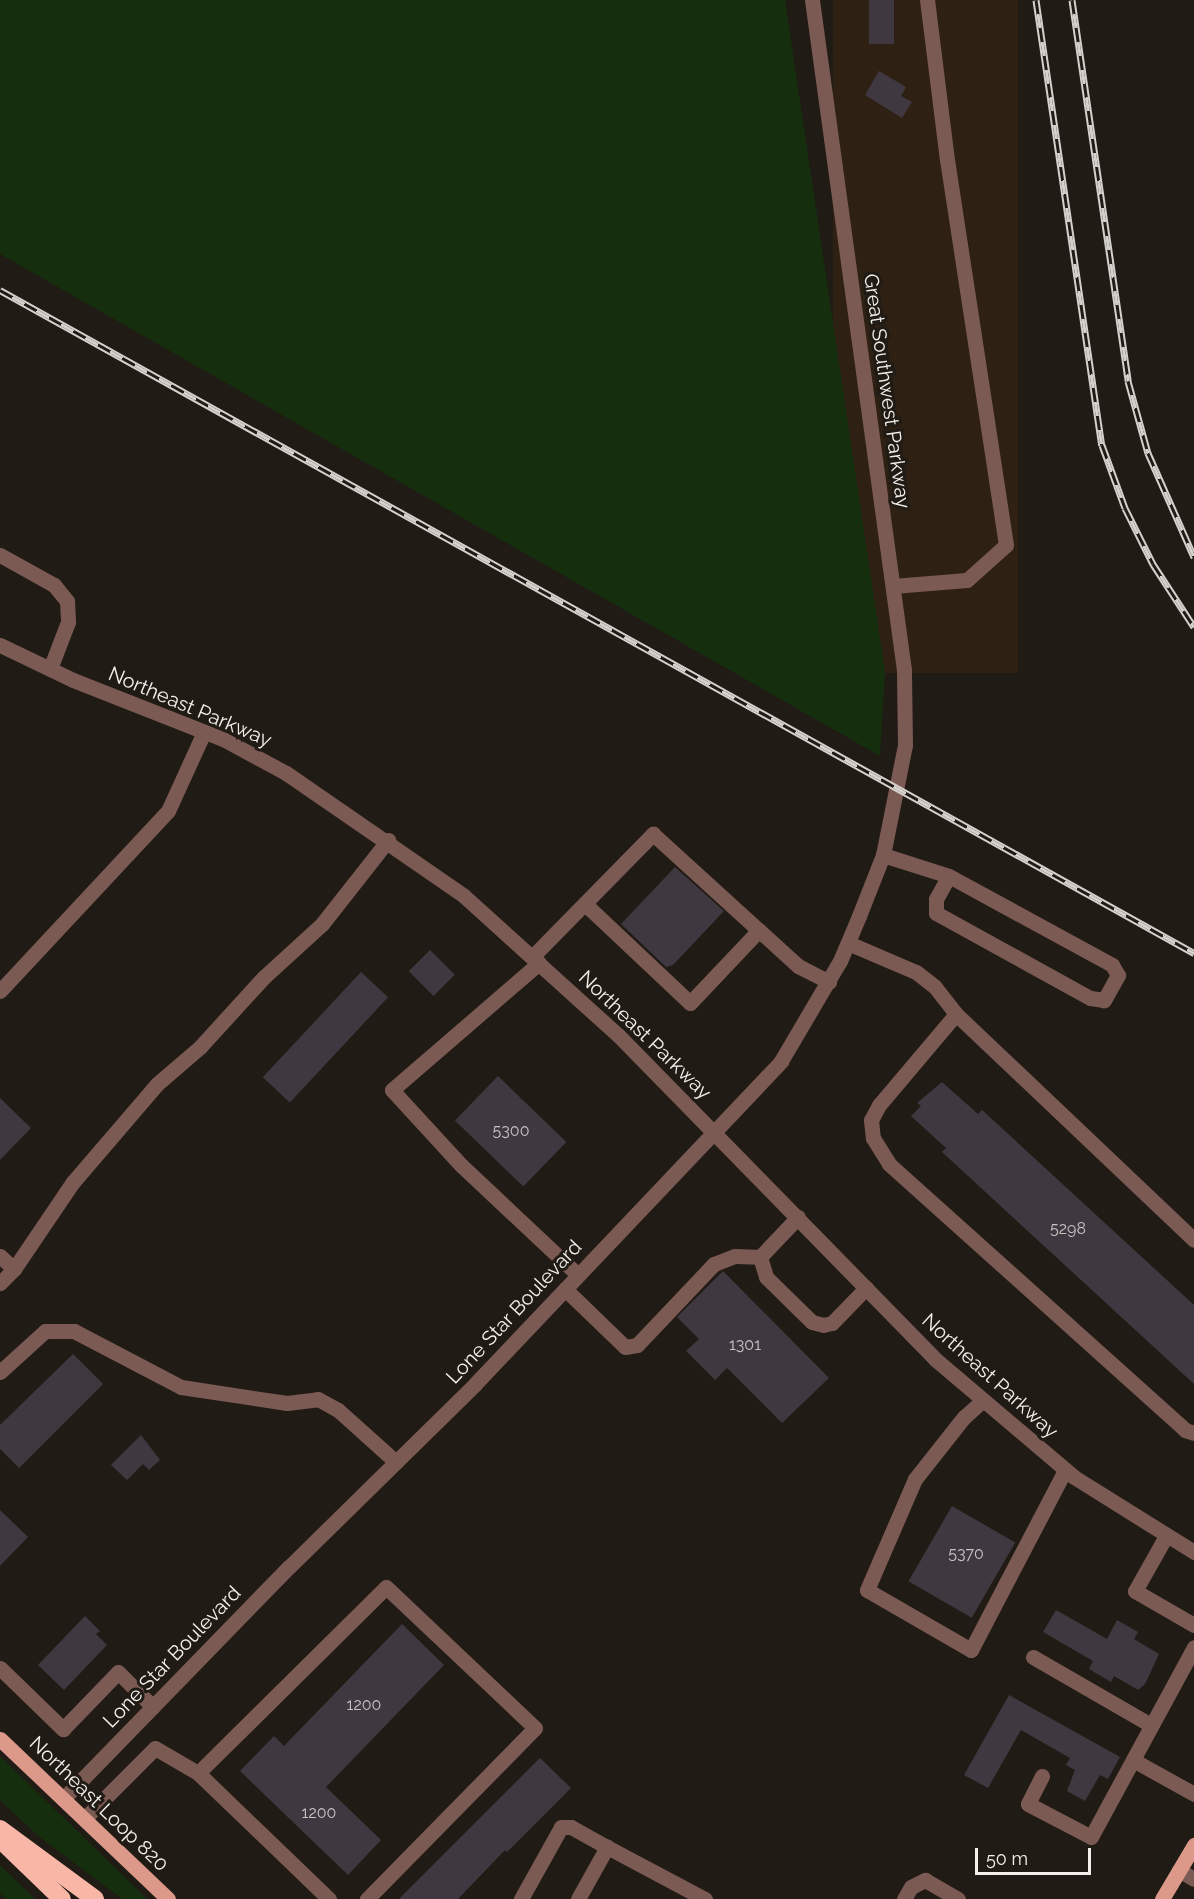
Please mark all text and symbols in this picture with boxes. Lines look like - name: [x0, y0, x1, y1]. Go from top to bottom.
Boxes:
- street label: Great Southwest Parkway: [859, 272, 915, 510]
- street label: Northeast Parkway: [105, 662, 275, 752]
- street label: Northeast Parkway: [574, 966, 716, 1104]
- house number: 5300: [493, 1121, 529, 1141]
- house number: 5298: [1050, 1219, 1086, 1239]
- street label: Lone Star Boulevard: [441, 1235, 587, 1389]
- street label: Northeast Parkway: [917, 1309, 1063, 1443]
- house number: 1301: [729, 1335, 761, 1355]
- house number: 5370: [948, 1544, 984, 1564]
- street label: Lone Star Boulevard: [98, 1581, 246, 1733]
- house number: 1200: [347, 1695, 381, 1715]
- street label: Northeast Loop 820: [25, 1732, 173, 1876]
- house number: 1200: [302, 1803, 336, 1823]
- scale bar: [978, 1836, 1094, 1874]
- text: 50 m: [986, 1848, 1028, 1869]

